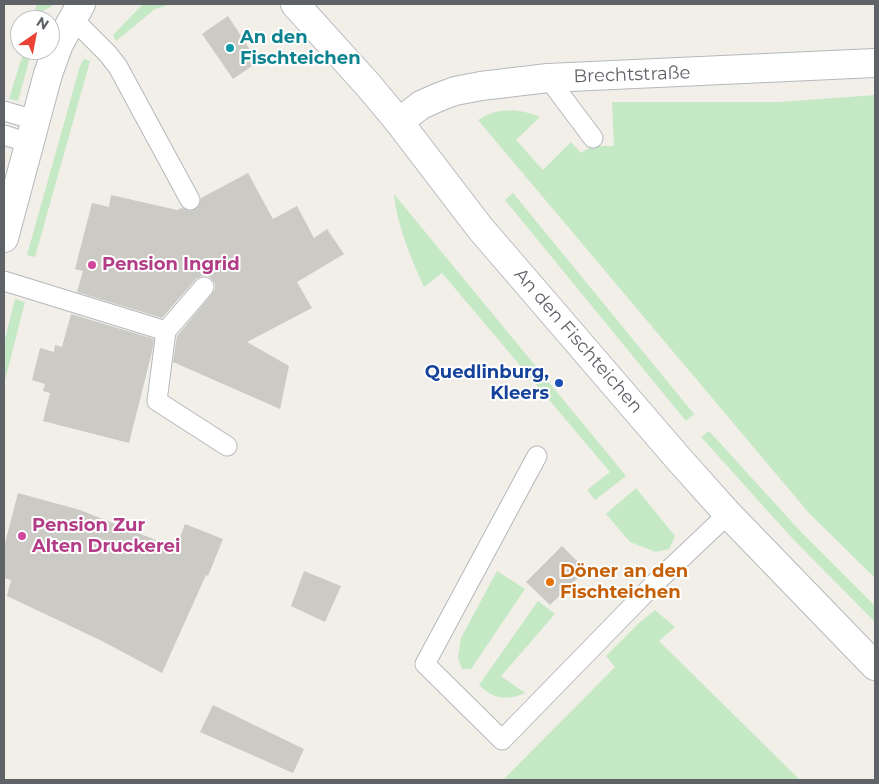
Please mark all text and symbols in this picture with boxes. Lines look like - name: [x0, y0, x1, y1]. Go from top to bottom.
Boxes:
- north arrow: [10, 10, 60, 60]
- text: N: [33, 13, 52, 34]
- place label: An den Fischteichen: [240, 27, 361, 70]
- marker: An den Fischteichen: [224, 42, 236, 54]
- street label: Brechtstraße: [573, 62, 691, 88]
- place label: Pension Ingrid: [102, 254, 240, 276]
- marker: Pension Ingrid: [86, 259, 98, 271]
- street label: An den Fischteichen: [509, 264, 647, 418]
- place label: Quedlinburg, Kleers: [425, 362, 549, 404]
- marker: Quedlinburg, Kleers: [553, 377, 565, 389]
- place label: Pension Zur Alten Druckerei: [32, 515, 180, 558]
- marker: Pension Zur Alten Druckerei: [16, 530, 28, 542]
- place label: Döner an den Fischteichen: [560, 561, 688, 604]
- marker: Döner an den Fischteichen: [544, 576, 556, 588]

